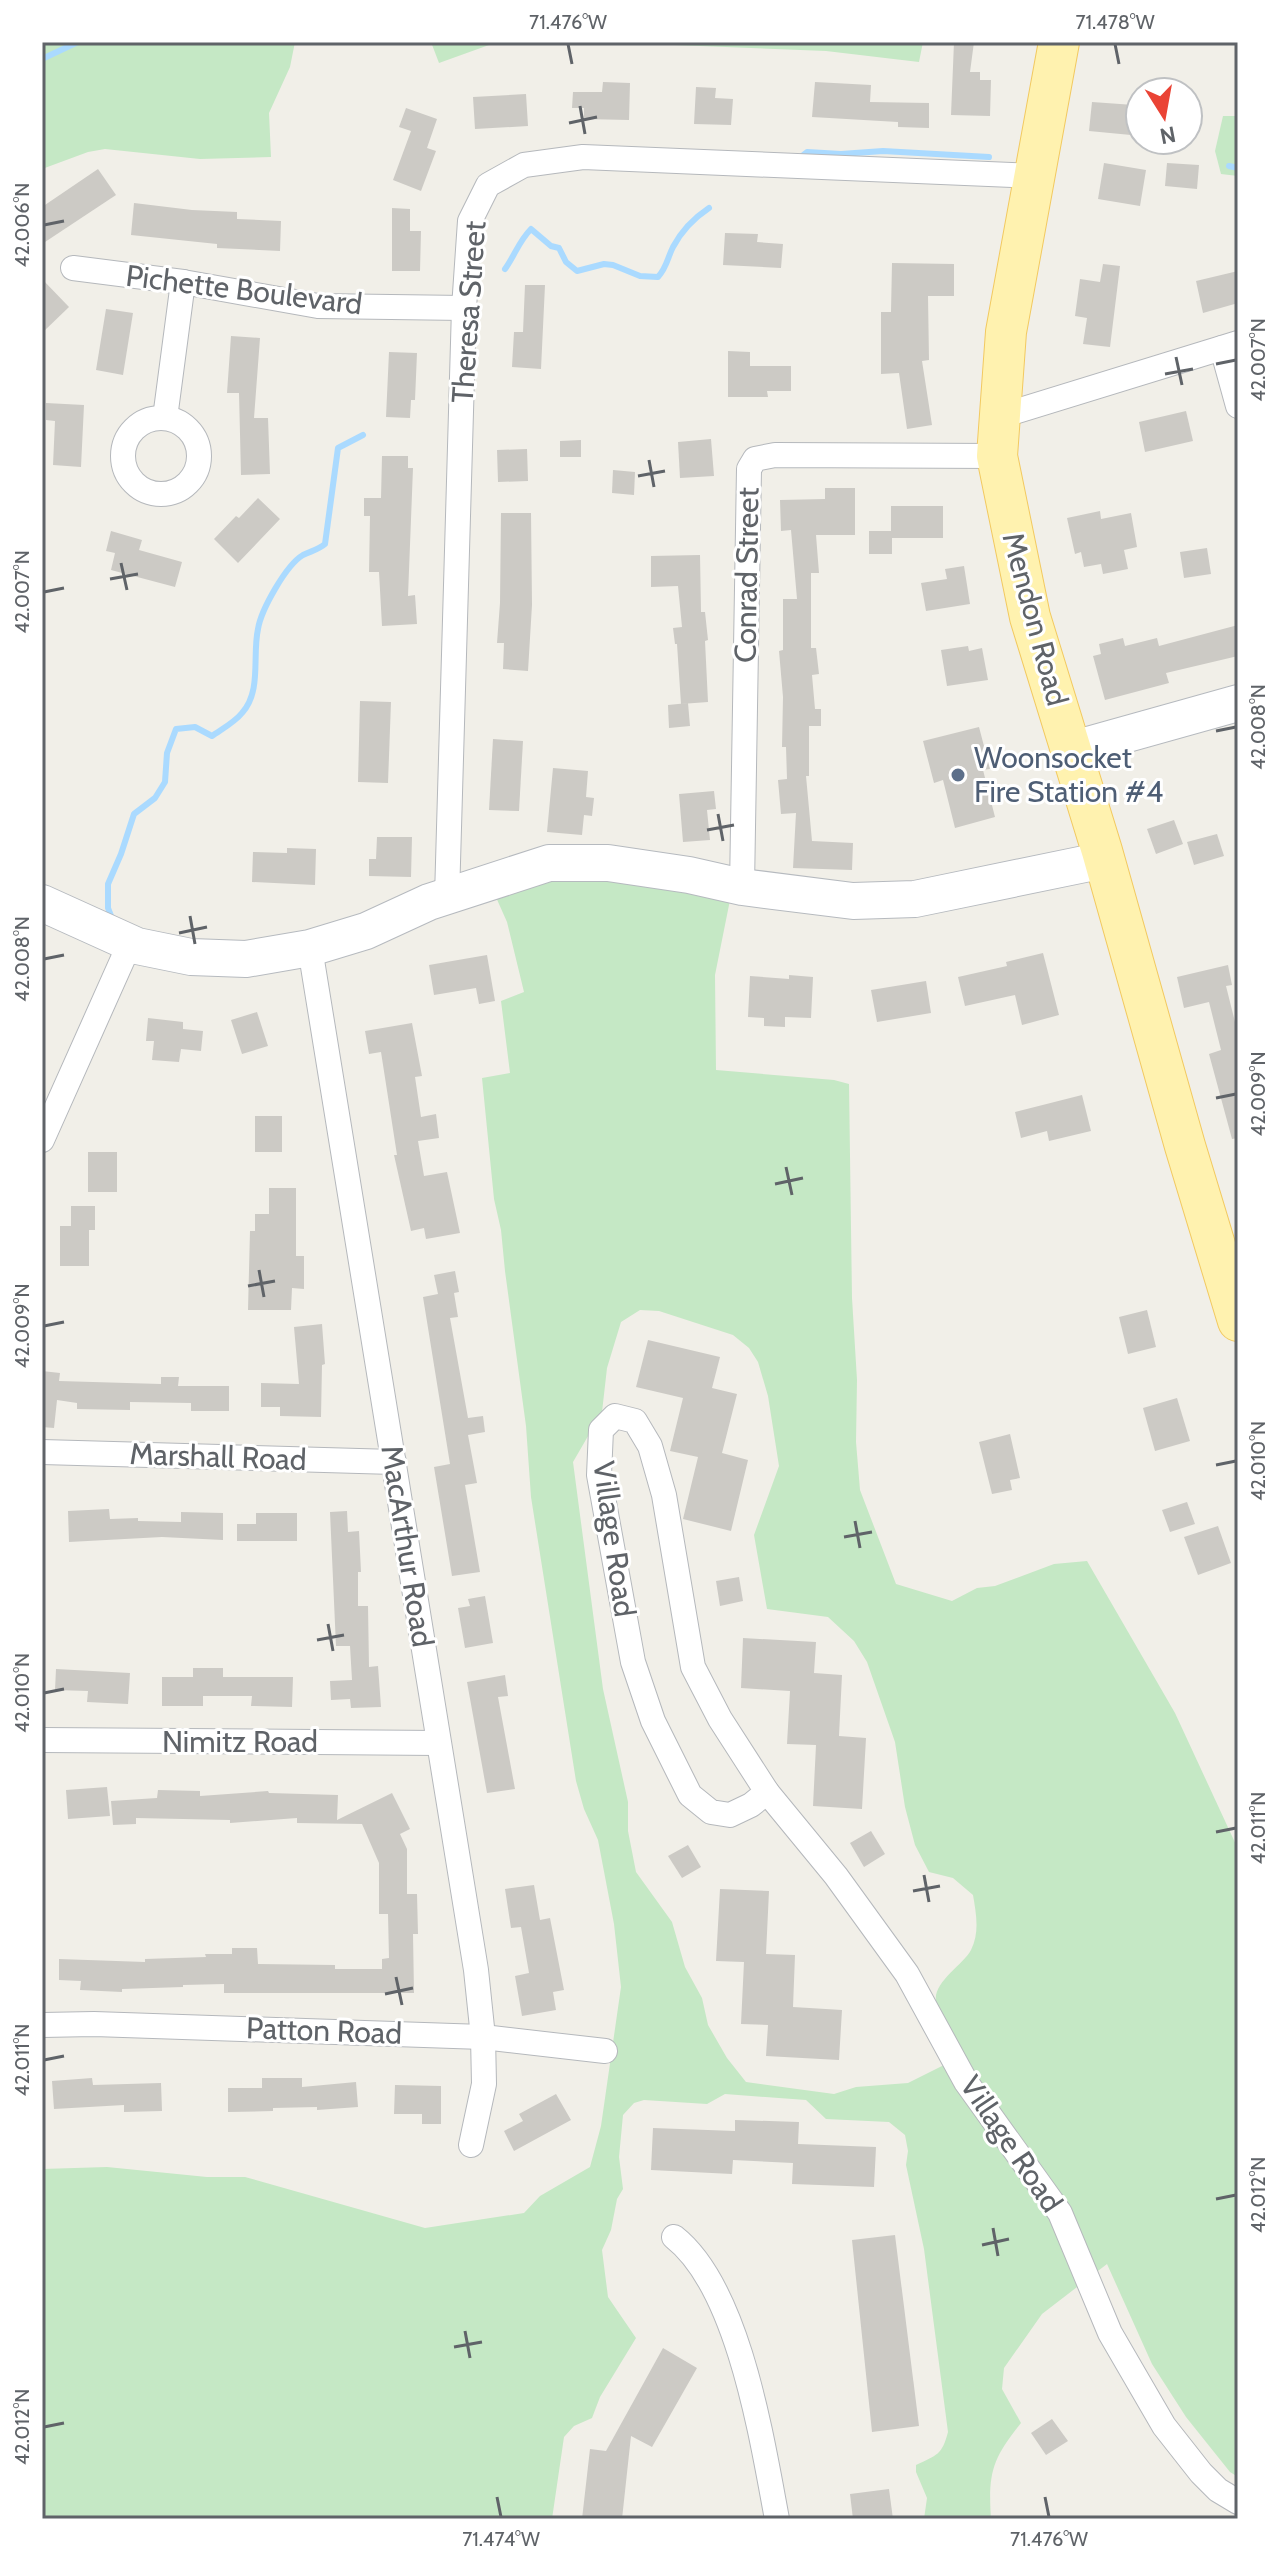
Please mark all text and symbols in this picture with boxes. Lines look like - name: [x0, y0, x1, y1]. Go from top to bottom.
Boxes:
- text: 71.476°W: [529, 10, 607, 34]
- text: 71.478°W: [1075, 10, 1155, 34]
- north arrow: [1124, 76, 1204, 156]
- text: N: [1158, 120, 1178, 150]
- text: 42.006°N: [10, 183, 34, 267]
- street label: Theresa Street: [444, 220, 493, 404]
- street label: Pichette Boulevard: [124, 257, 364, 322]
- text: 42.007°N: [1246, 318, 1270, 402]
- street label: Conrad Street: [726, 487, 767, 663]
- street label: Mendon Road: [995, 528, 1076, 710]
- text: 42.007°N: [10, 550, 34, 634]
- text: 42.008°N: [1246, 684, 1270, 770]
- place label: Woonsocket Fire Station #4: [974, 739, 1163, 810]
- marker: Woonsocket Fire Station #4: [949, 766, 967, 784]
- text: 42.008°N: [10, 916, 34, 1002]
- text: 42.009°N: [1246, 1051, 1270, 1137]
- text: 42.009°N: [10, 1283, 34, 1369]
- text: 42.010°N: [1246, 1421, 1270, 1501]
- street label: Marshall Road: [129, 1435, 307, 1478]
- street label: MacArthur Road: [373, 1442, 442, 1649]
- street label: Village Road: [585, 1459, 644, 1619]
- text: 42.010°N: [10, 1653, 34, 1733]
- street label: Nimitz Road: [162, 1723, 318, 1760]
- text: 42.011°N: [1246, 1792, 1270, 1864]
- street label: Patton Road: [245, 2009, 403, 2052]
- text: 42.011°N: [10, 2024, 34, 2096]
- street label: Village Road: [952, 2068, 1071, 2219]
- text: 42.012°N: [1246, 2157, 1270, 2233]
- text: 42.012°N: [10, 2389, 34, 2465]
- text: 71.474°W: [462, 2527, 540, 2551]
- text: 71.476°W: [1010, 2527, 1088, 2551]

